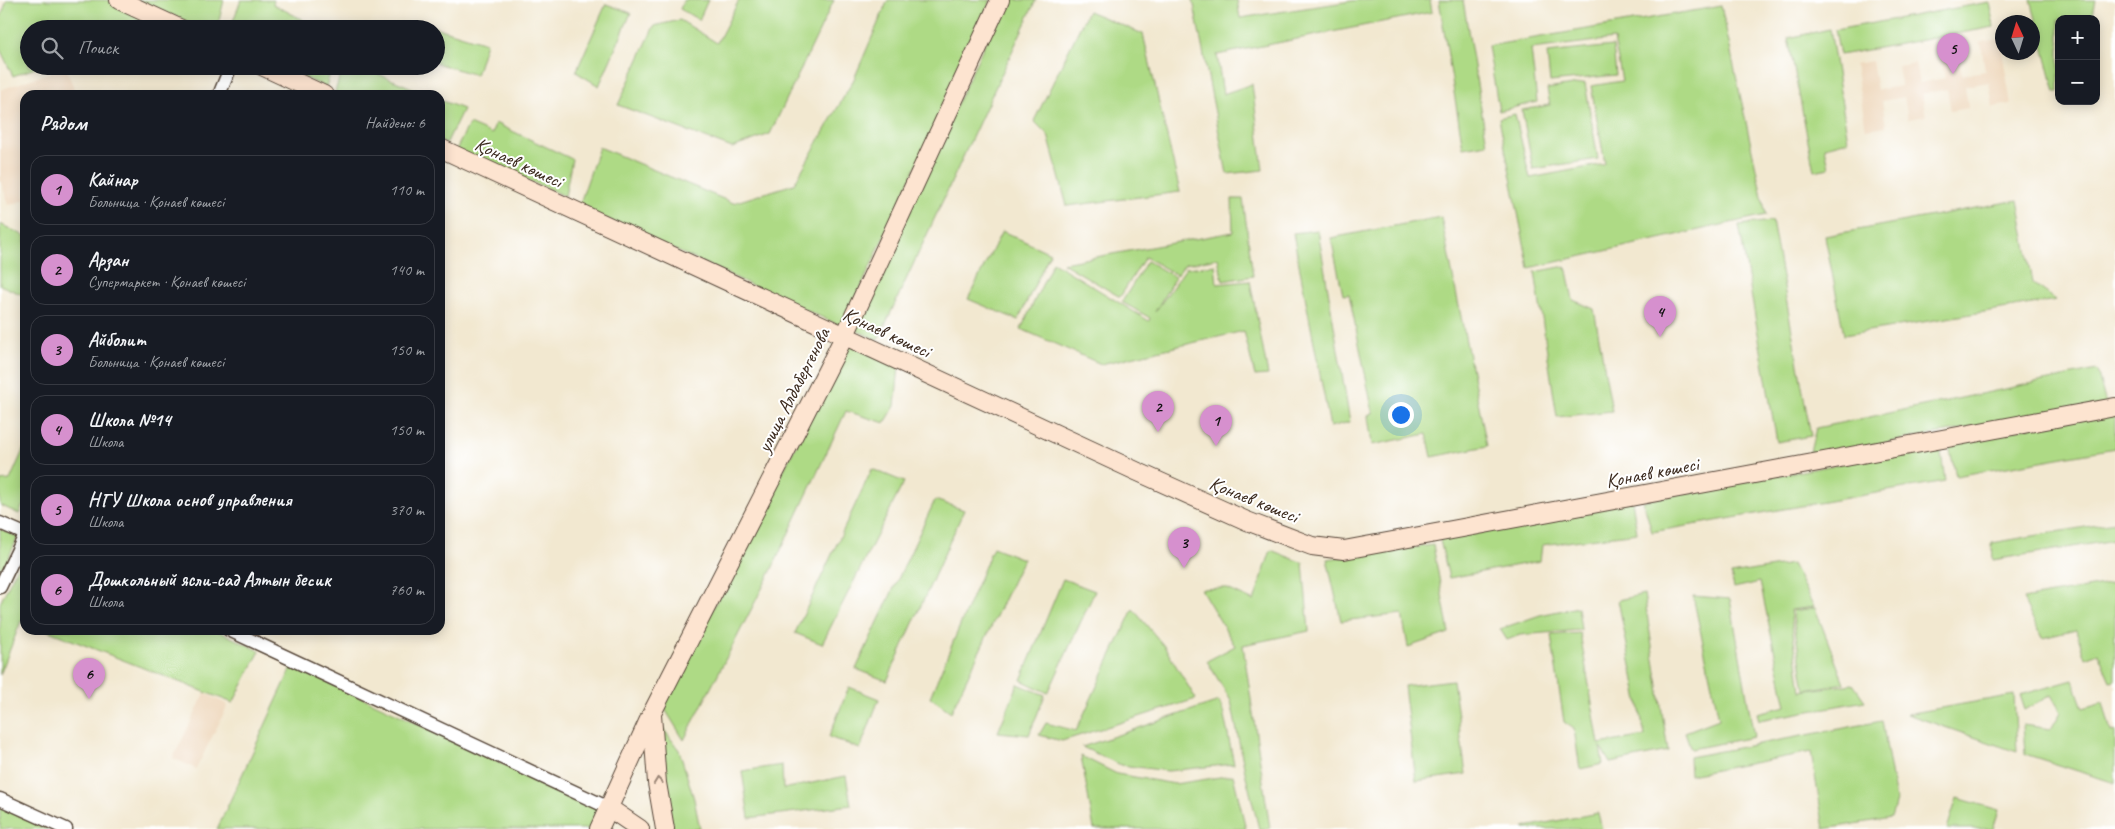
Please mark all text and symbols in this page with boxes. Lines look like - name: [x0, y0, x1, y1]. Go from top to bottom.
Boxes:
- north arrow: [1995, 15, 2040, 60]
- map controls: [2055, 15, 2100, 105]
- button: +: [2055, 15, 2100, 60]
- search box: [20, 20, 445, 75]
- pin: 5: [1937, 33, 1969, 74]
- icon: search: [38, 34, 66, 62]
- text: Поиск: [78, 36, 118, 60]
- button: −: [2055, 60, 2100, 105]
- text: Рядом: [40, 110, 87, 136]
- text: Найдено: 6: [365, 113, 425, 133]
- street label: Қонаев көшесі: [471, 131, 569, 195]
- text: Кайнар: [88, 168, 138, 192]
- text: 1: [53, 180, 61, 200]
- text: 110 m: [390, 180, 424, 200]
- text: Больница · Қонаев көшесі: [88, 192, 224, 212]
- text: Арзан: [88, 248, 128, 272]
- text: 2: [53, 260, 61, 280]
- text: 140 m: [390, 260, 424, 280]
- text: Супермаркет · Қонаев көшесі: [88, 272, 245, 292]
- pin: 4: [1644, 296, 1676, 337]
- street label: Қонаев көшесі: [839, 301, 937, 365]
- street label: улица Алдабергенова: [751, 322, 836, 458]
- text: Айболит: [88, 328, 146, 352]
- text: 3: [53, 340, 61, 360]
- text: 150 m: [390, 340, 424, 360]
- text: Больница · Қонаев көшесі: [88, 352, 224, 372]
- pin: 2: [1142, 391, 1174, 432]
- your location: [1388, 402, 1414, 428]
- pin: 1: [1200, 405, 1232, 446]
- text: Школа №14: [88, 408, 171, 432]
- text: 4: [53, 420, 61, 440]
- text: 150 m: [390, 420, 424, 440]
- text: Школа: [88, 432, 123, 452]
- street label: Қонаев көшесі: [1604, 451, 1703, 494]
- street label: Қонаев көшесі: [1206, 470, 1304, 529]
- text: НГУ Школа основ управления: [88, 488, 292, 512]
- text: 5: [54, 500, 60, 520]
- text: 370 m: [390, 500, 424, 520]
- text: Школа: [88, 512, 123, 532]
- pin: 3: [1168, 527, 1200, 568]
- text: Дошкольный ясли-сад Алтын бесик: [88, 568, 331, 592]
- text: 6: [53, 580, 61, 600]
- text: 760 m: [390, 580, 424, 600]
- text: Школа: [88, 592, 123, 612]
- pin: 6: [73, 658, 105, 699]
- one-way arrow: [653, 777, 664, 785]

